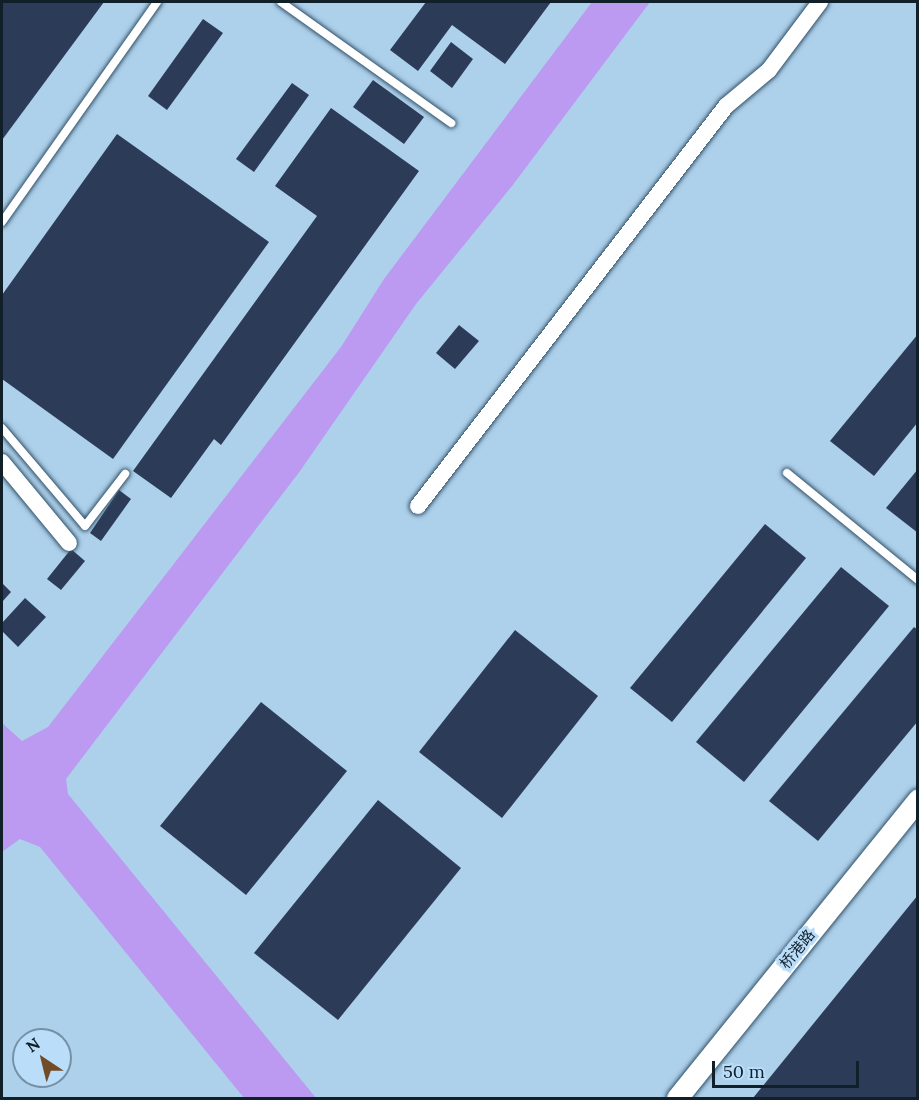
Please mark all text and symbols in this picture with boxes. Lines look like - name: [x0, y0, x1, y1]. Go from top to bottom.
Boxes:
- street label: 桥港路: [776, 926, 818, 972]
- north arrow: [12, 1028, 72, 1088]
- text: N: [22, 1033, 44, 1057]
- scale bar: [715, 1049, 862, 1087]
- text: 50 m: [723, 1060, 765, 1083]

